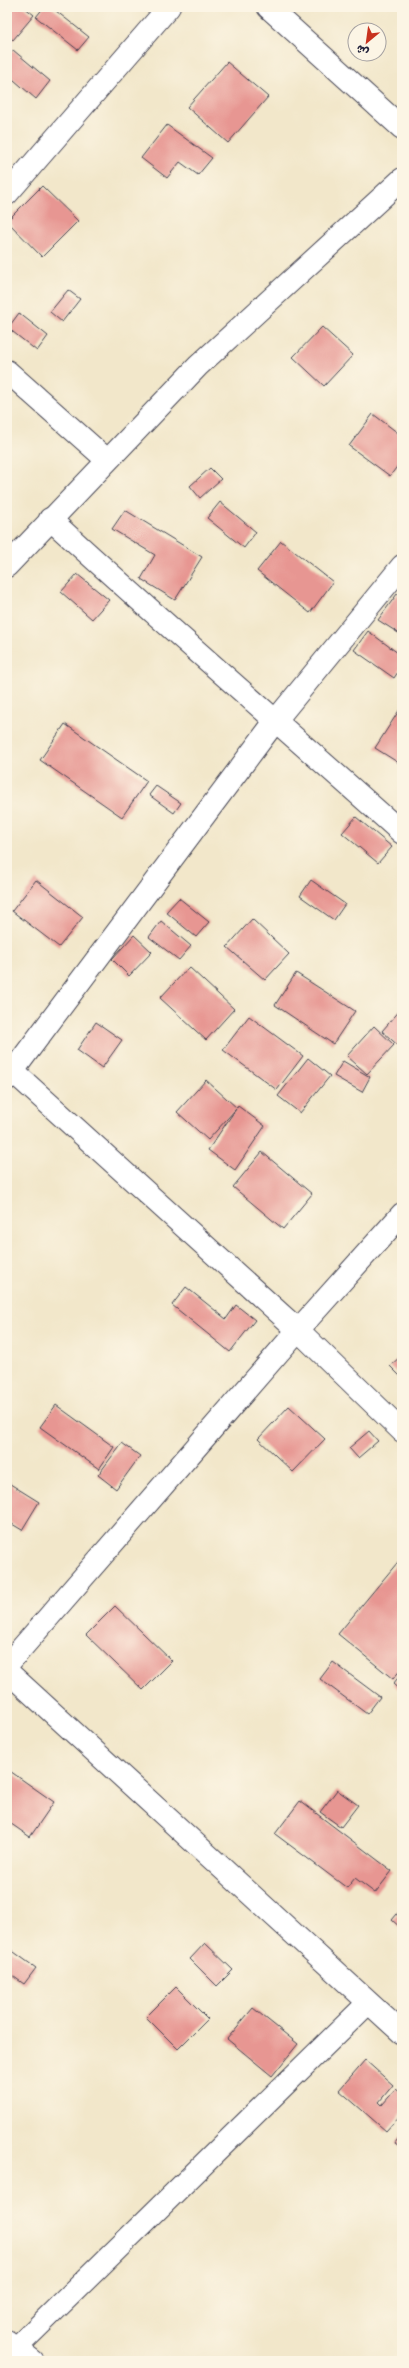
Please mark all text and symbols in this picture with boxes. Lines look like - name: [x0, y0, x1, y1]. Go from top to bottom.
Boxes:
- north arrow: [347, 22, 387, 62]
- text: ش: [354, 42, 371, 59]

